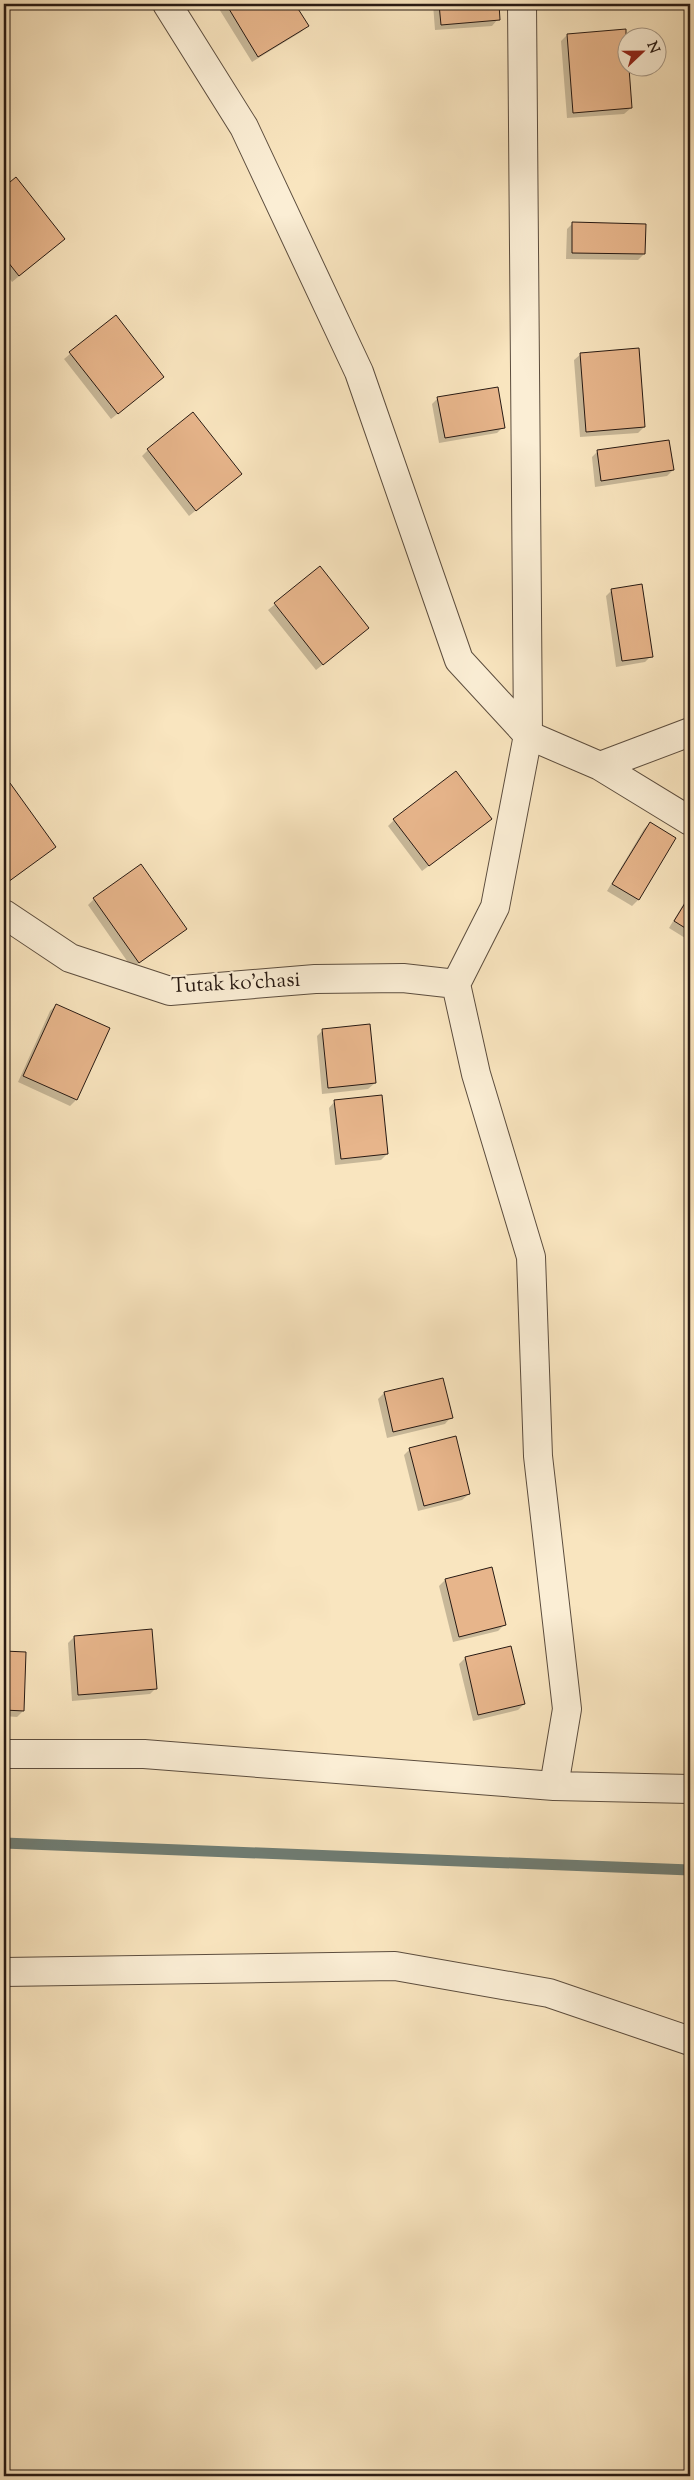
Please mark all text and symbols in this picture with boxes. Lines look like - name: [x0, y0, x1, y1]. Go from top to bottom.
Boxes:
- north arrow: [616, 28, 666, 78]
- text: N: [641, 39, 664, 57]
- street label: Tutak ko'chasi: [171, 966, 301, 1002]

